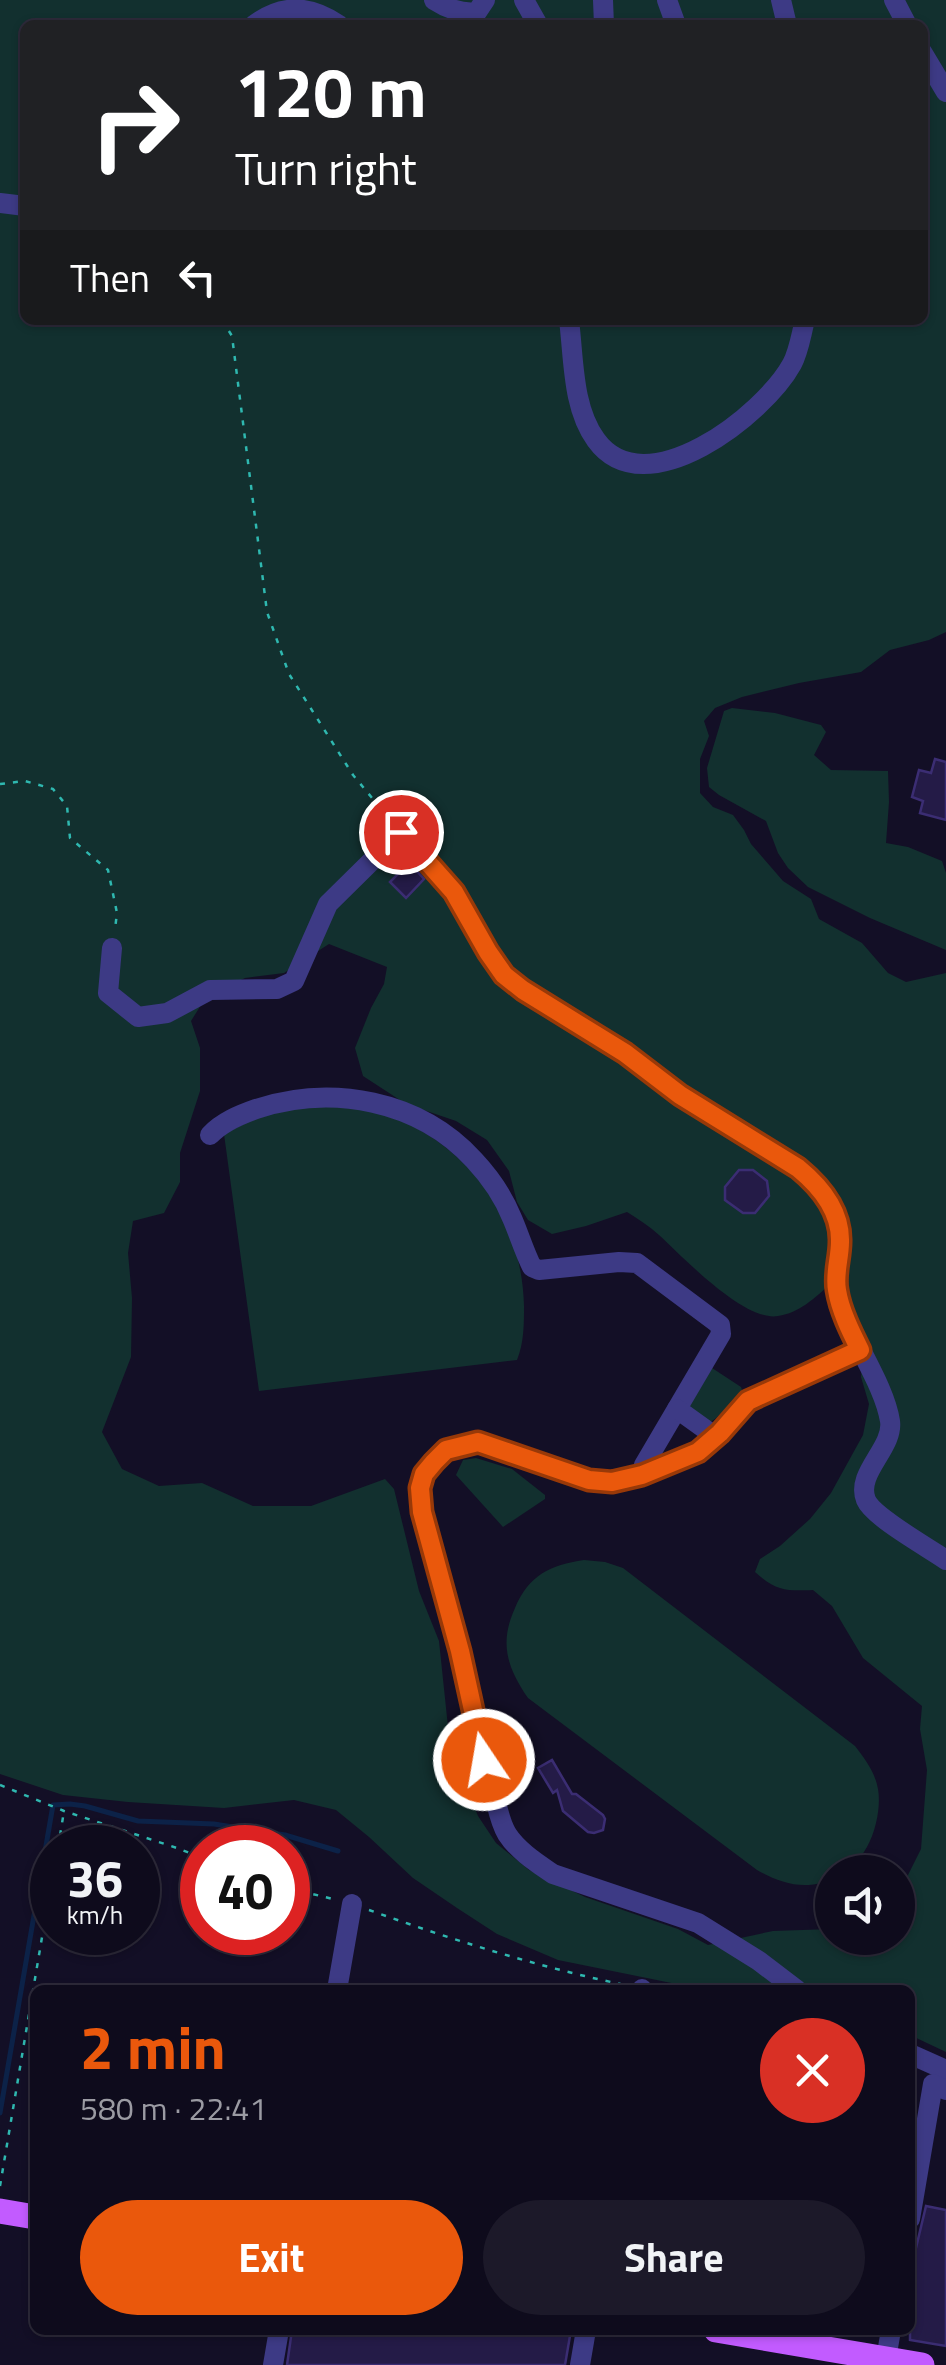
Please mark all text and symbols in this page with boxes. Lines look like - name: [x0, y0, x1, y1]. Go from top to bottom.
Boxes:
- text: 120 m: [235, 38, 427, 144]
- icon: right: [70, 60, 200, 190]
- text: Turn right: [235, 134, 417, 202]
- text: Then: [70, 249, 150, 307]
- icon: left: [170, 250, 225, 305]
- pin: [359, 790, 444, 875]
- icon: arrive: [374, 805, 429, 860]
- position arrow: [432, 1708, 536, 1812]
- speed limit sign: 40: [180, 1825, 310, 1955]
- text: 36: [67, 1840, 123, 1916]
- map controls: [815, 1855, 915, 1955]
- button: sound: [815, 1855, 915, 1955]
- text: km/h: [67, 1896, 123, 1934]
- text: 2 min: [80, 2001, 226, 2092]
- button: close: [760, 2018, 865, 2123]
- text: 580 m · 22:41: [80, 2084, 267, 2132]
- button: Exit: [80, 2200, 463, 2315]
- button: Share: [483, 2200, 865, 2315]

